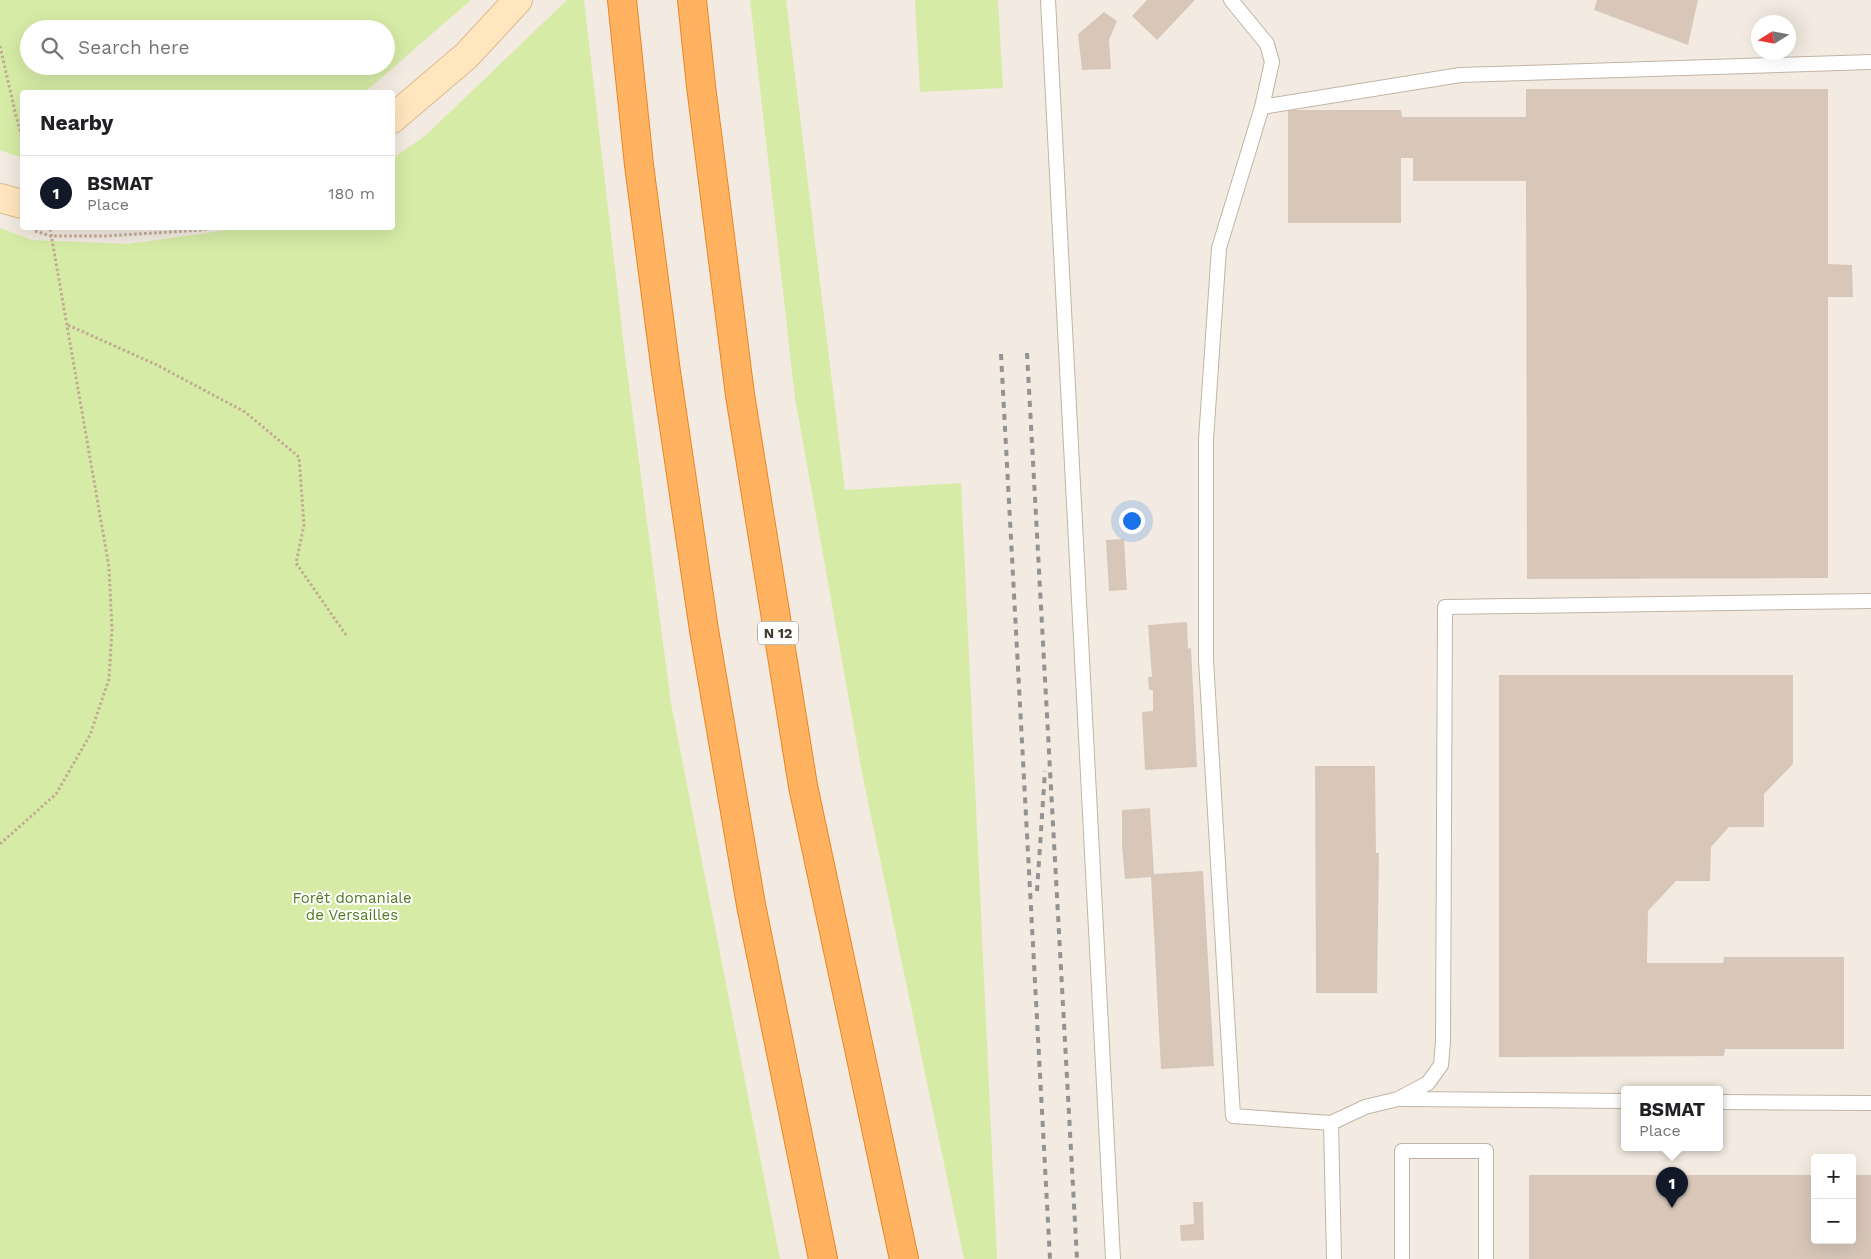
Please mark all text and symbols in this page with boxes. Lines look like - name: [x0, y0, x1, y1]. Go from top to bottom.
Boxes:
- north arrow: [1751, 15, 1796, 60]
- search box: [20, 20, 395, 75]
- icon: search: [38, 34, 66, 62]
- text: Search here: [78, 36, 189, 59]
- text: Nearby: [40, 110, 113, 135]
- text: BSMAT: [87, 172, 153, 195]
- text: 1: [53, 184, 59, 203]
- text: 180 m: [328, 184, 375, 203]
- text: Place: [87, 195, 129, 214]
- your location: [1119, 508, 1145, 534]
- road number: N 12: [758, 622, 798, 644]
- park label: Forêt domaniale de Versailles: [292, 889, 412, 924]
- popup: [1621, 1086, 1723, 1151]
- text: BSMAT: [1639, 1098, 1705, 1121]
- text: Place: [1639, 1121, 1681, 1140]
- map controls: [1811, 1154, 1856, 1244]
- button: +: [1811, 1154, 1856, 1199]
- pin: 1: [1656, 1167, 1688, 1208]
- button: −: [1811, 1199, 1856, 1244]

